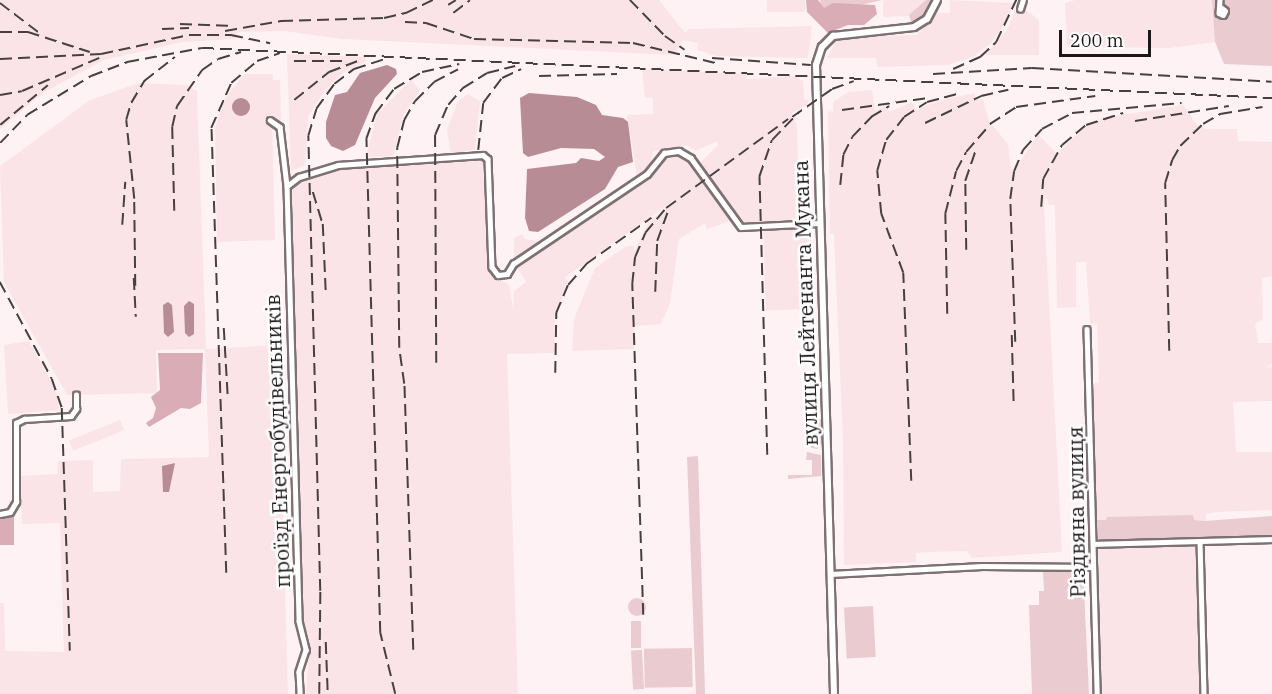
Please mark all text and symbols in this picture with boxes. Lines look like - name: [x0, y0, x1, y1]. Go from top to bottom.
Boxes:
- scale bar: [1062, 18, 1154, 56]
- text: 200 m: [1070, 29, 1124, 52]
- street label: вулиця Лейтенанта Мукана: [787, 160, 823, 446]
- street label: проїзд Енергобудівельників: [259, 294, 295, 588]
- street label: Різдвяна вулиця: [1062, 426, 1090, 598]

